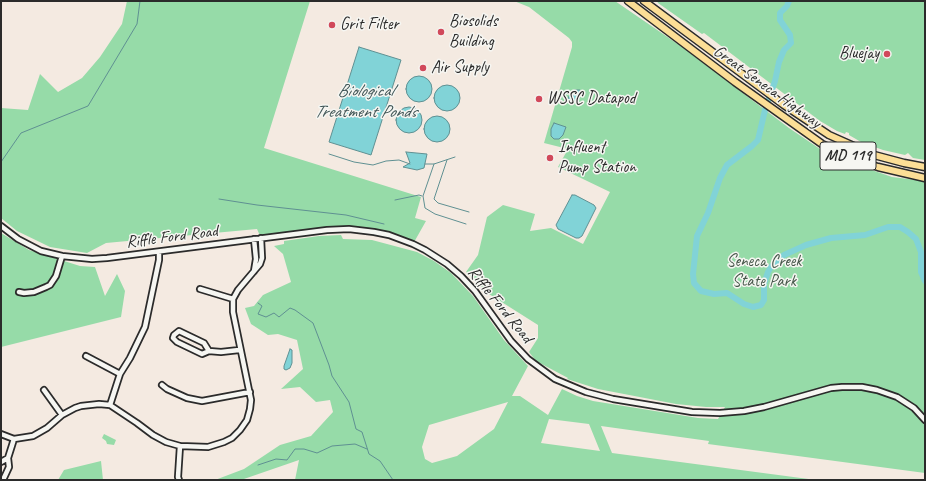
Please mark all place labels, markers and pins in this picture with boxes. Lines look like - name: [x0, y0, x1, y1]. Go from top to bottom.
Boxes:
- place label: Biosolids Building: [449, 12, 498, 52]
- place label: Grit Filter: [340, 15, 399, 35]
- marker: Grit Filter: [327, 20, 337, 30]
- marker: Biosolids Building: [436, 27, 446, 37]
- place label: Bluejay: [839, 44, 879, 64]
- marker: Bluejay: [882, 49, 892, 59]
- place label: Air Supply: [431, 58, 489, 78]
- marker: Air Supply: [418, 63, 428, 73]
- place label: WSSC Datapod: [547, 89, 636, 109]
- marker: WSSC Datapod: [534, 94, 544, 104]
- place label: Influent Pump Station: [558, 138, 636, 178]
- marker: Influent Pump Station: [545, 153, 555, 163]

